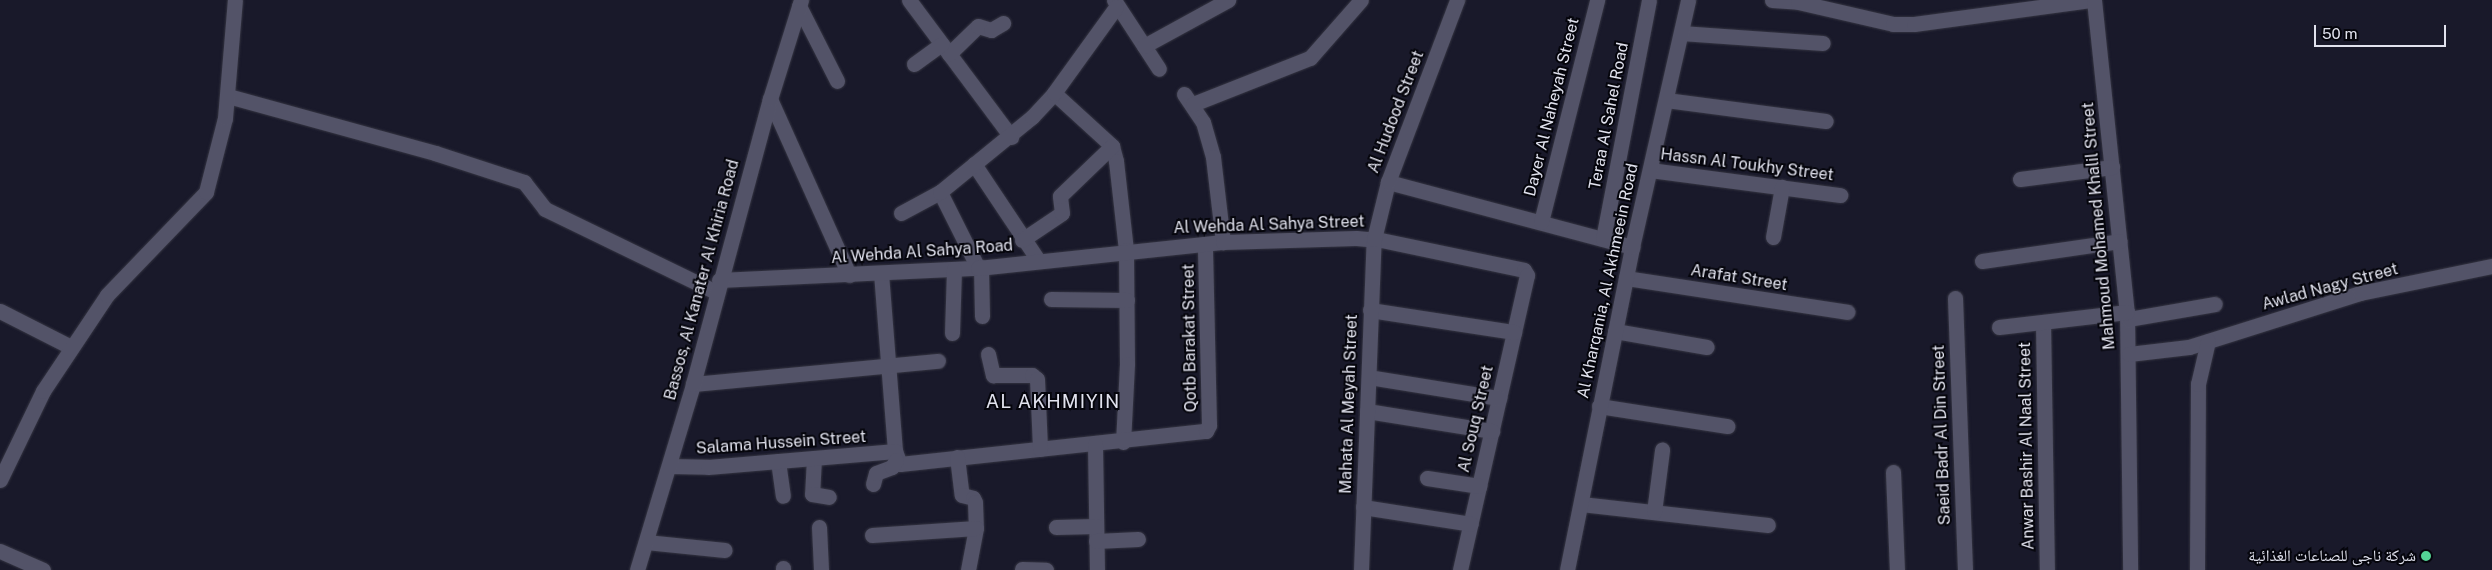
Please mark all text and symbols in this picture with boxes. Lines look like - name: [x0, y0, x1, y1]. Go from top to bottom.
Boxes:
- scale bar: [2317, 15, 2450, 47]
- street label: Dayer Al Naheyah Street: [1520, 16, 1584, 198]
- text: 50 m: [2322, 25, 2357, 42]
- street label: Teraa Al Sahel Road: [1585, 41, 1633, 191]
- street label: Al Hudood Street: [1364, 48, 1428, 176]
- street label: Mahmoud Mohamed Khalil Street: [2079, 101, 2119, 351]
- street label: Hassn Al Toukhy Street: [1659, 145, 1835, 185]
- street label: Bassos, Al Kanater Al Khiria Road: [661, 158, 743, 402]
- street label: Al Kharqania, Al Akhmeein Road: [1574, 162, 1642, 400]
- street label: Al Wehda Al Sahya Street: [1173, 212, 1365, 238]
- street label: Al Wehda Al Sahya Road: [830, 236, 1014, 268]
- street label: Awlad Nagy Street: [2260, 260, 2400, 314]
- street label: Arafat Street: [1689, 261, 1789, 295]
- street label: Qotb Barakat Street: [1179, 263, 1201, 413]
- street label: Mahata Al Meyah Street: [1336, 314, 1362, 494]
- street label: Anwar Bashir Al Naal Street: [2016, 342, 2038, 550]
- street label: Saeid Badr Al Din Street: [1929, 344, 1955, 526]
- street label: Al Souq Street: [1454, 364, 1498, 474]
- district label: AL AKHMIYIN: [984, 391, 1122, 413]
- street label: Salama Hussein Street: [695, 427, 867, 459]
- place label: شركة ناجى للصناعات الغذائية: [2248, 546, 2416, 566]
- marker: شركة ناجى للصناعات الغذائية: [2420, 550, 2432, 562]

